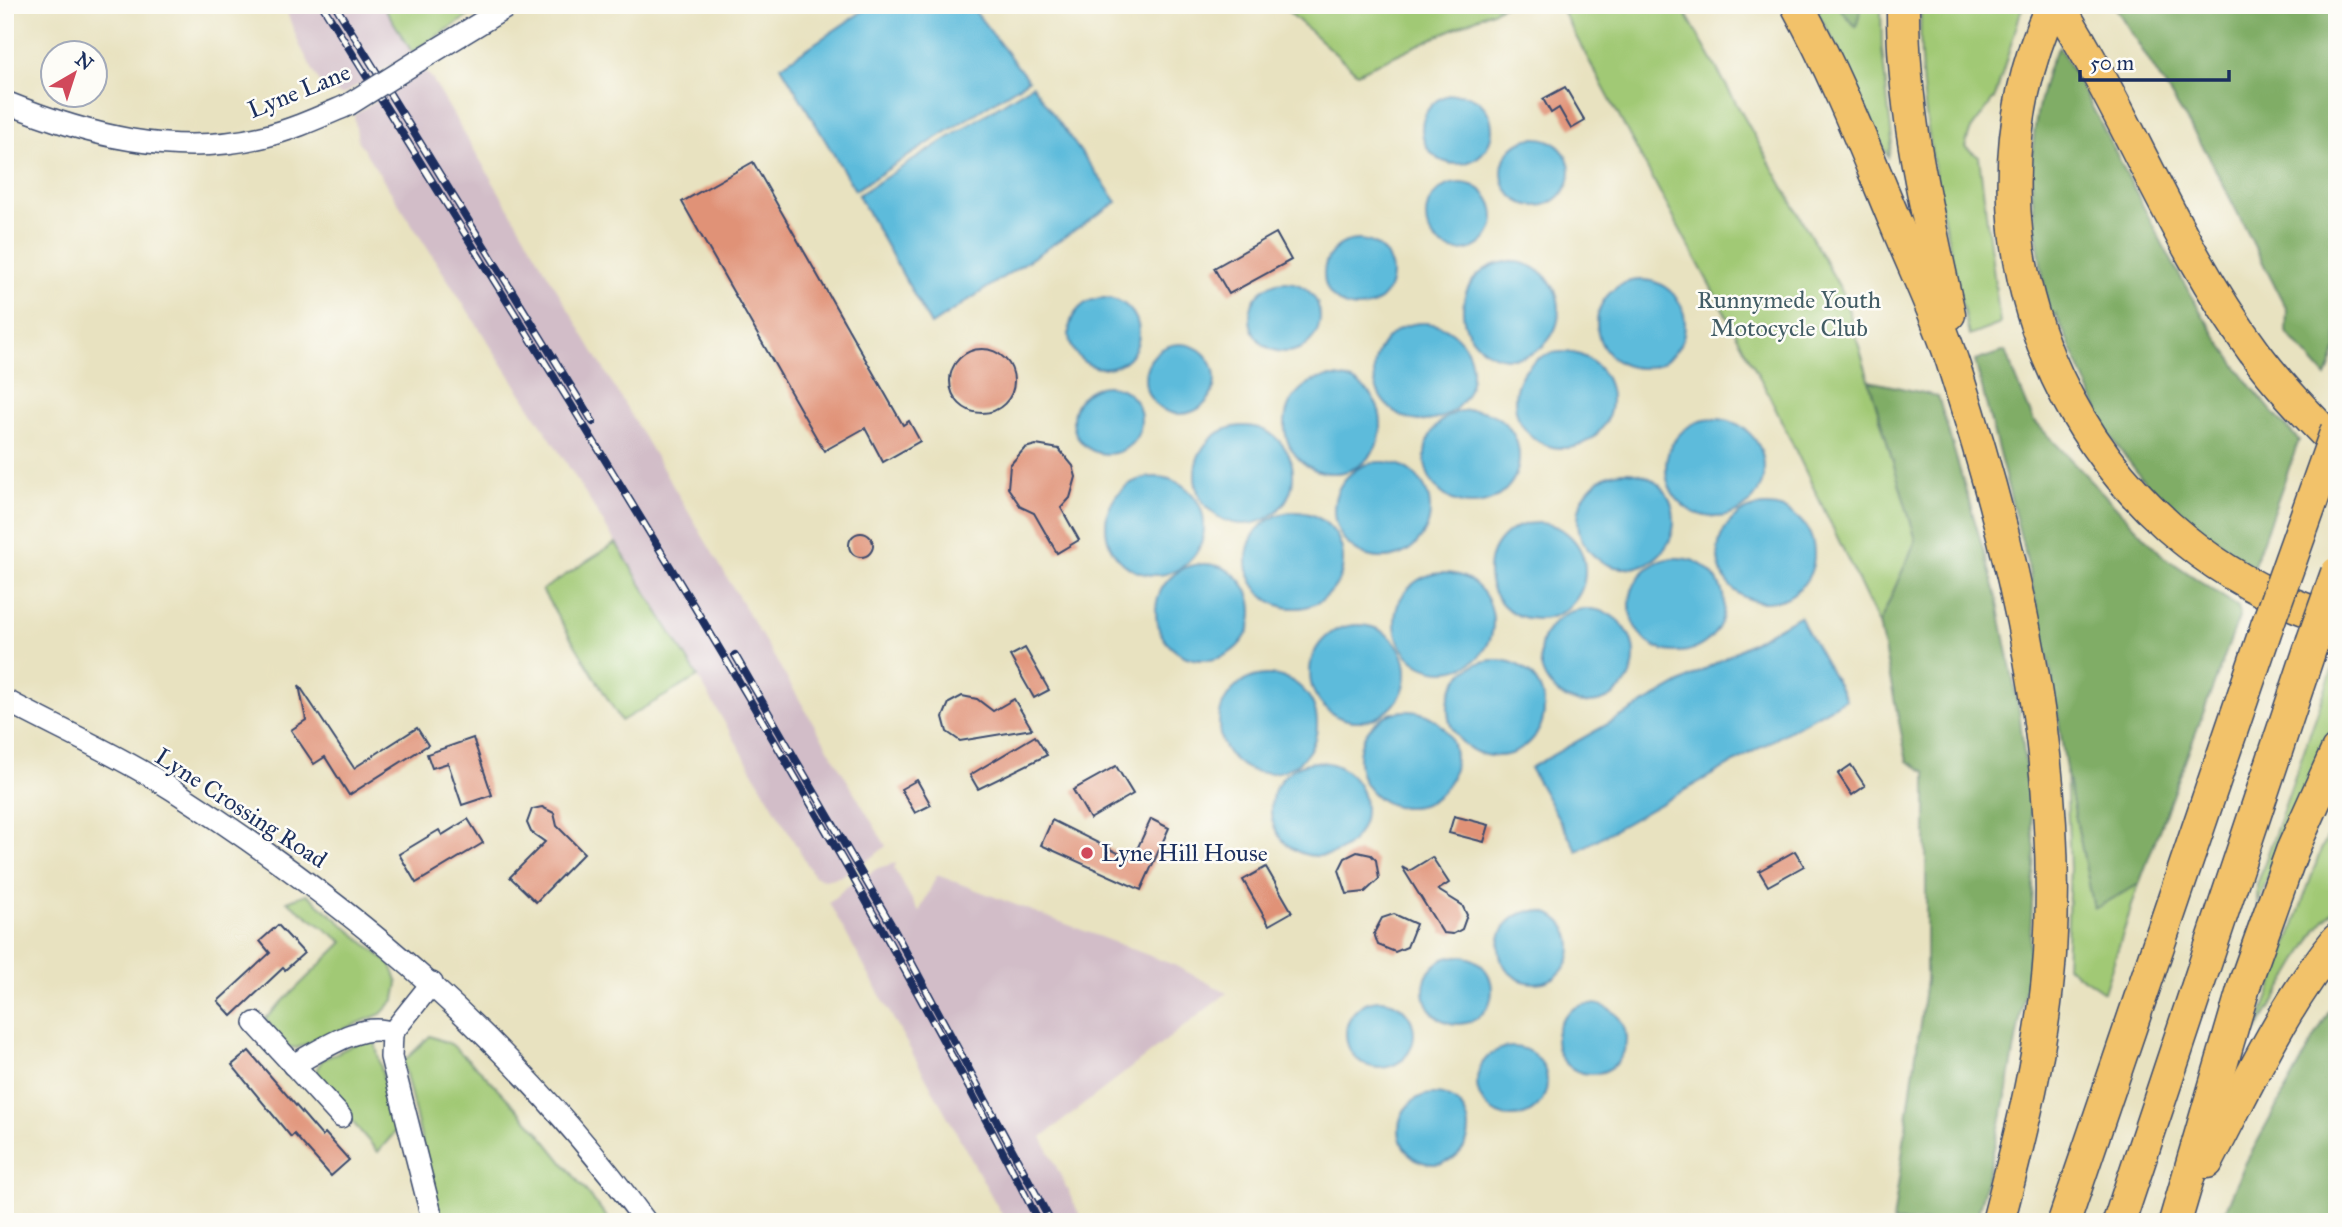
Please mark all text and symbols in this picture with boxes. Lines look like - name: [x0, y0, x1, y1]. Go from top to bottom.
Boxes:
- north arrow: [38, 38, 108, 108]
- scale bar: [2080, 38, 2228, 82]
- text: N: [71, 47, 98, 75]
- text: 50 m: [2090, 50, 2135, 76]
- street label: Lyne Lane: [243, 57, 355, 125]
- park label: Runnymede Youth Motocycle Club: [1697, 285, 1881, 343]
- street label: Lyne Crossing Road: [149, 741, 333, 875]
- place label: Lyne Hill House: [1101, 838, 1268, 868]
- marker: Lyne Hill House: [1079, 845, 1095, 861]

